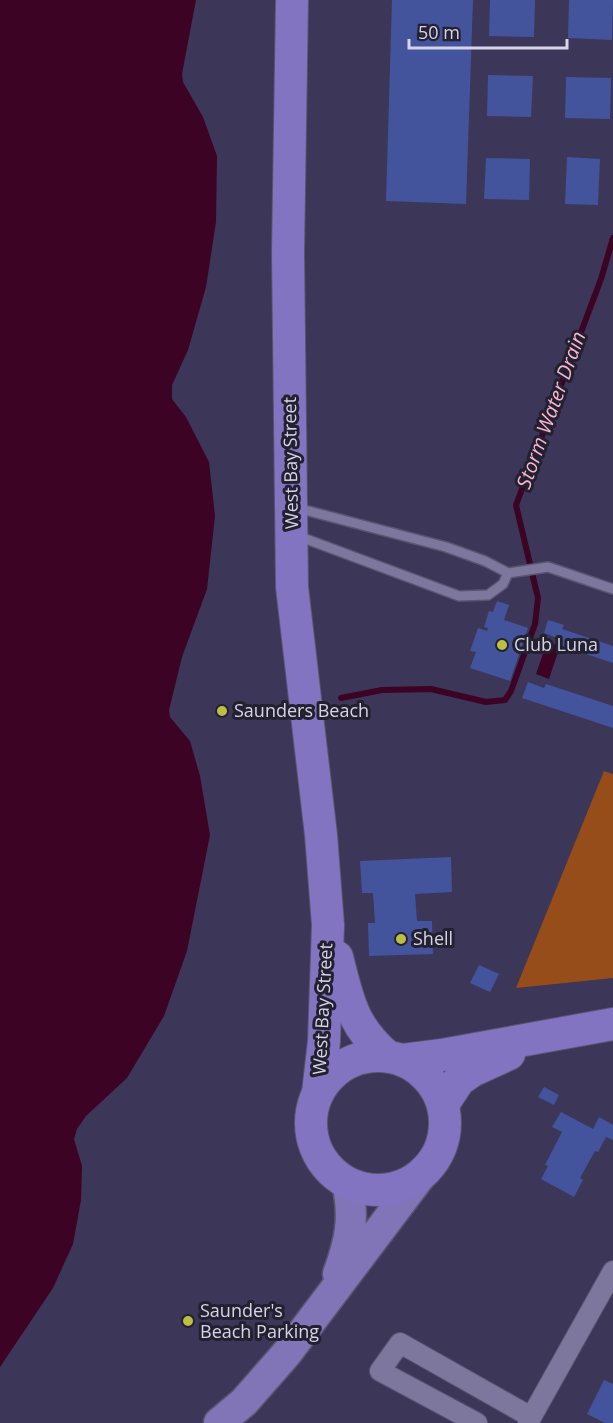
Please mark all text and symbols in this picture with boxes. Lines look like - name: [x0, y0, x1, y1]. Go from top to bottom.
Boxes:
- scale bar: [409, 12, 566, 50]
- text: 50 m: [418, 20, 460, 44]
- water label: Storm Water Drain: [510, 327, 592, 492]
- street label: West Bay Street: [277, 397, 303, 529]
- place label: Club Luna: [514, 632, 598, 656]
- marker: Club Luna: [495, 638, 509, 652]
- place label: Saunders Beach: [234, 698, 369, 722]
- marker: Saunders Beach: [215, 704, 229, 718]
- place label: Shell: [413, 926, 453, 950]
- marker: Shell: [394, 932, 408, 946]
- street label: West Bay Street: [307, 942, 337, 1075]
- place label: Saunder's Beach Parking: [200, 1298, 319, 1343]
- marker: Saunder's Beach Parking: [181, 1314, 195, 1328]

